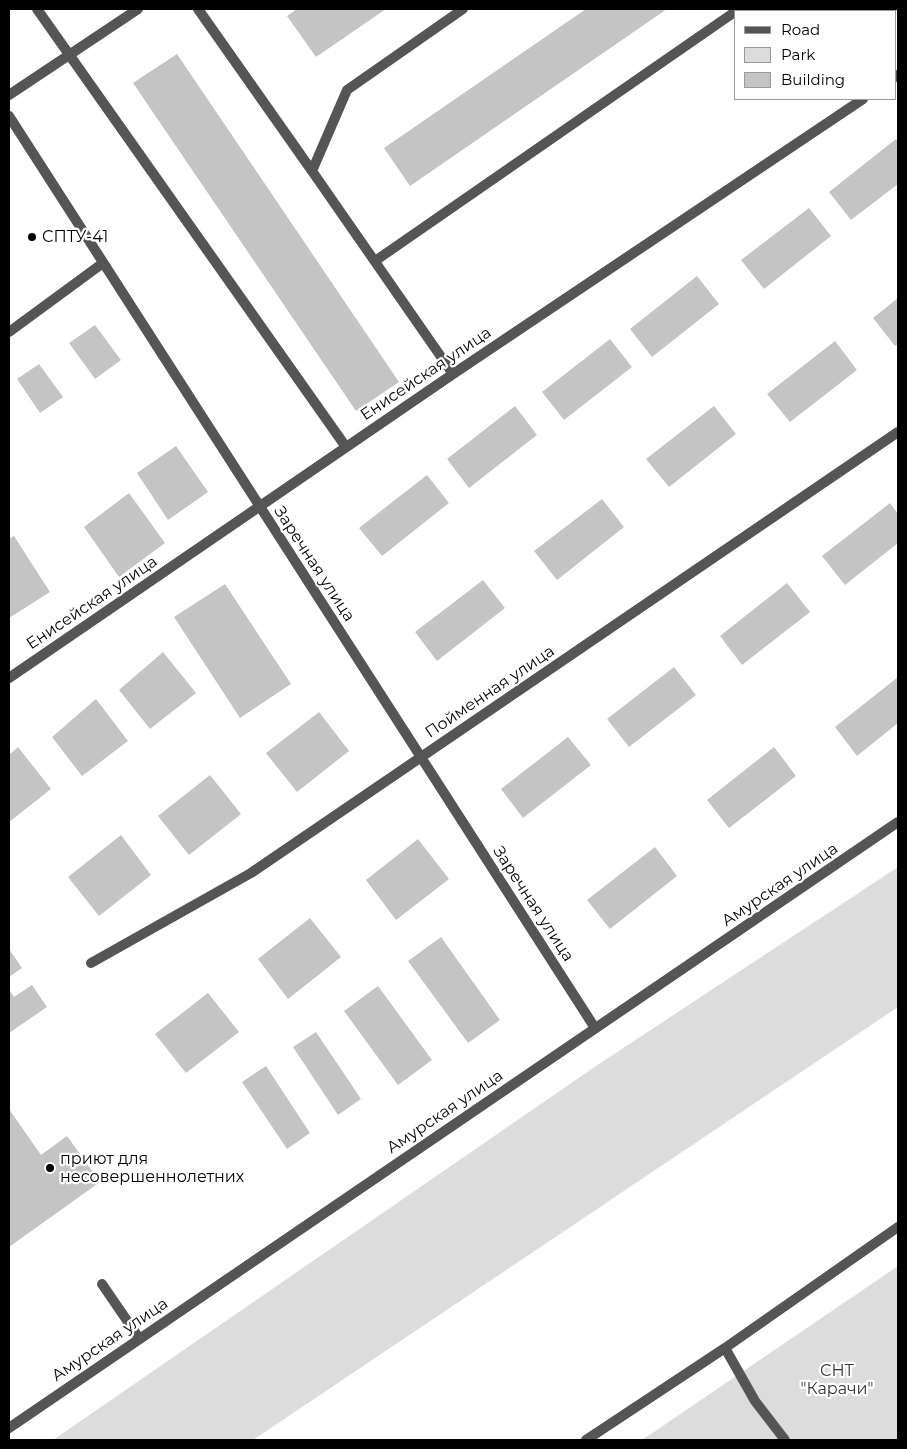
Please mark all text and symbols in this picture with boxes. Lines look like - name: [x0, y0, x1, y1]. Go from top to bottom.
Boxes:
- legend: [734, 10, 897, 100]
- text: Road: [781, 20, 820, 39]
- text: Park: [781, 45, 815, 64]
- text: Building: [781, 70, 845, 89]
- place label: СПТУ-41: [42, 227, 108, 247]
- marker: СПТУ-41: [26, 231, 38, 243]
- street label: Енисейская улица: [357, 323, 495, 425]
- street label: Заречная улица: [270, 503, 358, 625]
- street label: Енисейская улица: [23, 552, 161, 654]
- street label: Пойменная улица: [422, 642, 558, 742]
- street label: Амурская улица: [718, 839, 842, 931]
- street label: Заречная улица: [489, 843, 577, 965]
- street label: Амурская улица: [383, 1066, 507, 1158]
- place label: приют для несовершеннолетних: [60, 1149, 244, 1187]
- marker: приют для несовершеннолетних: [44, 1162, 56, 1174]
- street label: Амурская улица: [48, 1294, 172, 1386]
- park label: СНТ "Карачи": [800, 1361, 874, 1399]

